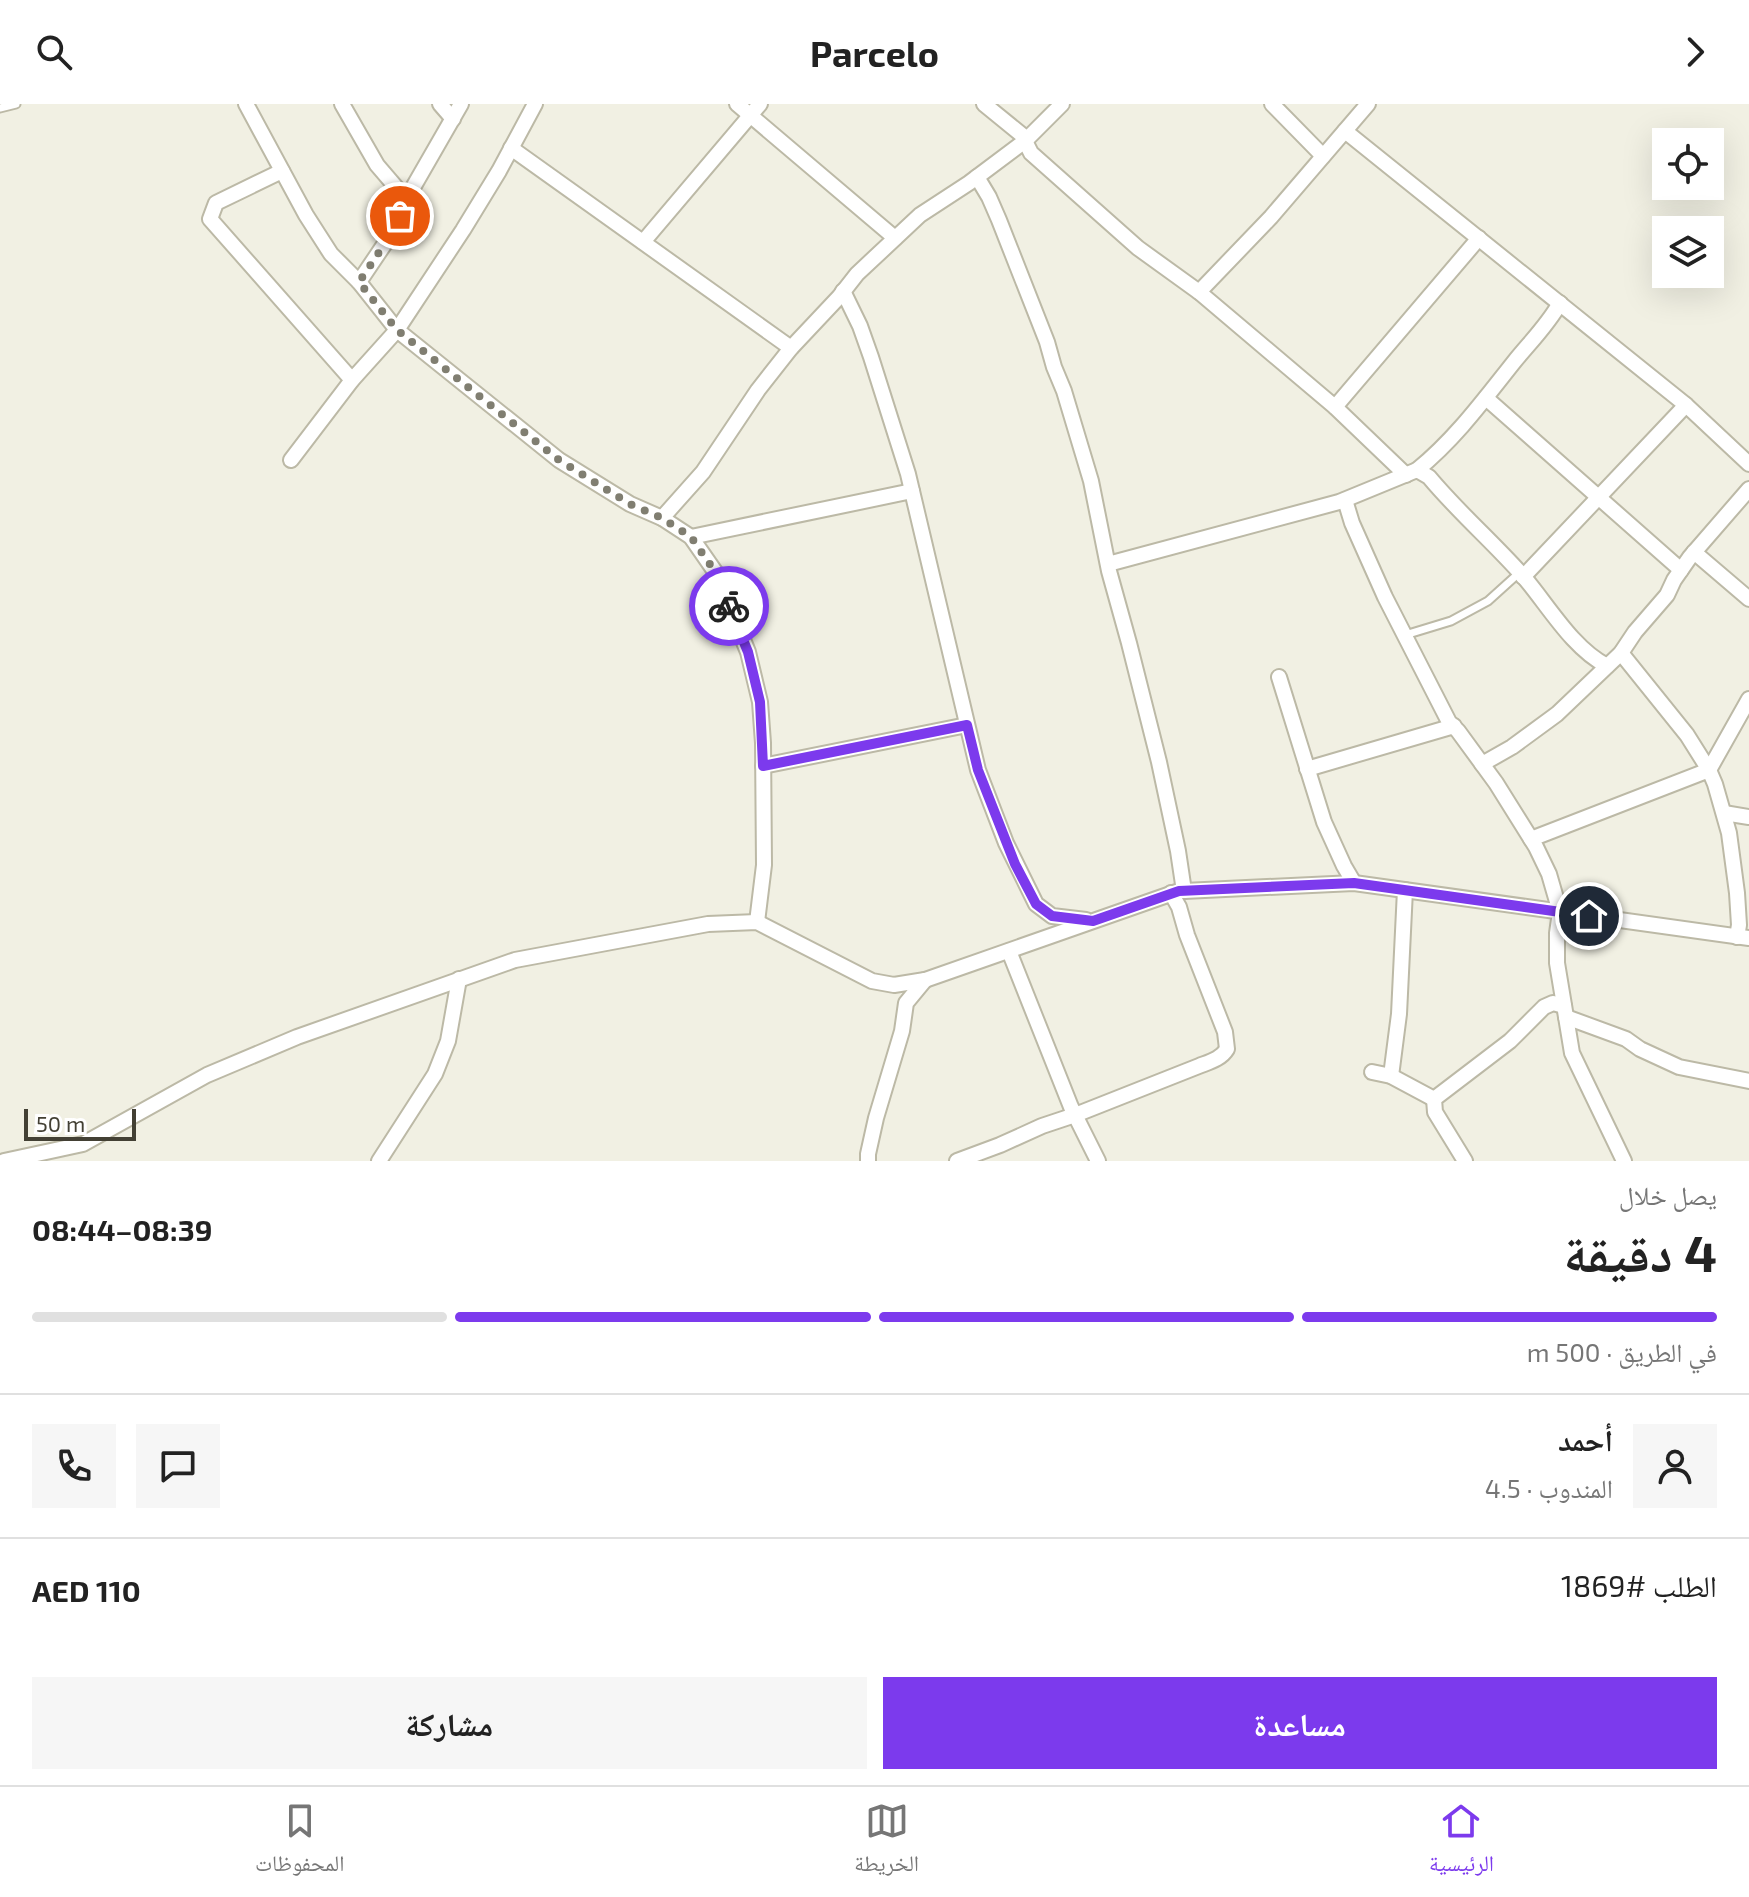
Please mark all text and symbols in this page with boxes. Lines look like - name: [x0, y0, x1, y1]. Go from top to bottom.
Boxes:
- icon: search: [32, 30, 76, 74]
- icon: forward: [1673, 30, 1717, 74]
- text: Parcelo: [810, 31, 939, 74]
- map controls: [1652, 128, 1724, 288]
- button: locate: [1652, 128, 1724, 200]
- pin: [366, 182, 434, 250]
- icon: bag: [378, 194, 422, 238]
- button: layers: [1652, 216, 1724, 288]
- courier: [689, 566, 769, 646]
- icon: bike: [707, 584, 751, 628]
- pin: [1555, 882, 1623, 950]
- icon: home: [1567, 894, 1611, 938]
- scale bar: [24, 1105, 136, 1141]
- text: 50 m: [36, 1110, 85, 1136]
- text: يصل خلال: [1619, 1179, 1717, 1210]
- text: 08:39–08:44: [32, 1211, 212, 1247]
- text: 4 دقيقة: [1563, 1220, 1717, 1282]
- text: في الطريق · 500 m: [1527, 1336, 1717, 1367]
- text: أحمد: [1558, 1421, 1613, 1457]
- button: phone: [32, 1424, 116, 1508]
- button: chat: [136, 1424, 220, 1508]
- button: person: [1633, 1424, 1717, 1508]
- text: المندوب · 4.5: [1485, 1472, 1613, 1503]
- text: الطلب #1869: [1561, 1567, 1717, 1603]
- text: AED 110: [32, 1572, 141, 1608]
- button: مشاركة: [32, 1677, 867, 1769]
- button: مساعدة: [883, 1677, 1717, 1769]
- tab: المحفوظات: [255, 1799, 344, 1885]
- tab: الخريطة: [854, 1799, 919, 1885]
- tab: الرئيسية: [1429, 1799, 1494, 1885]

